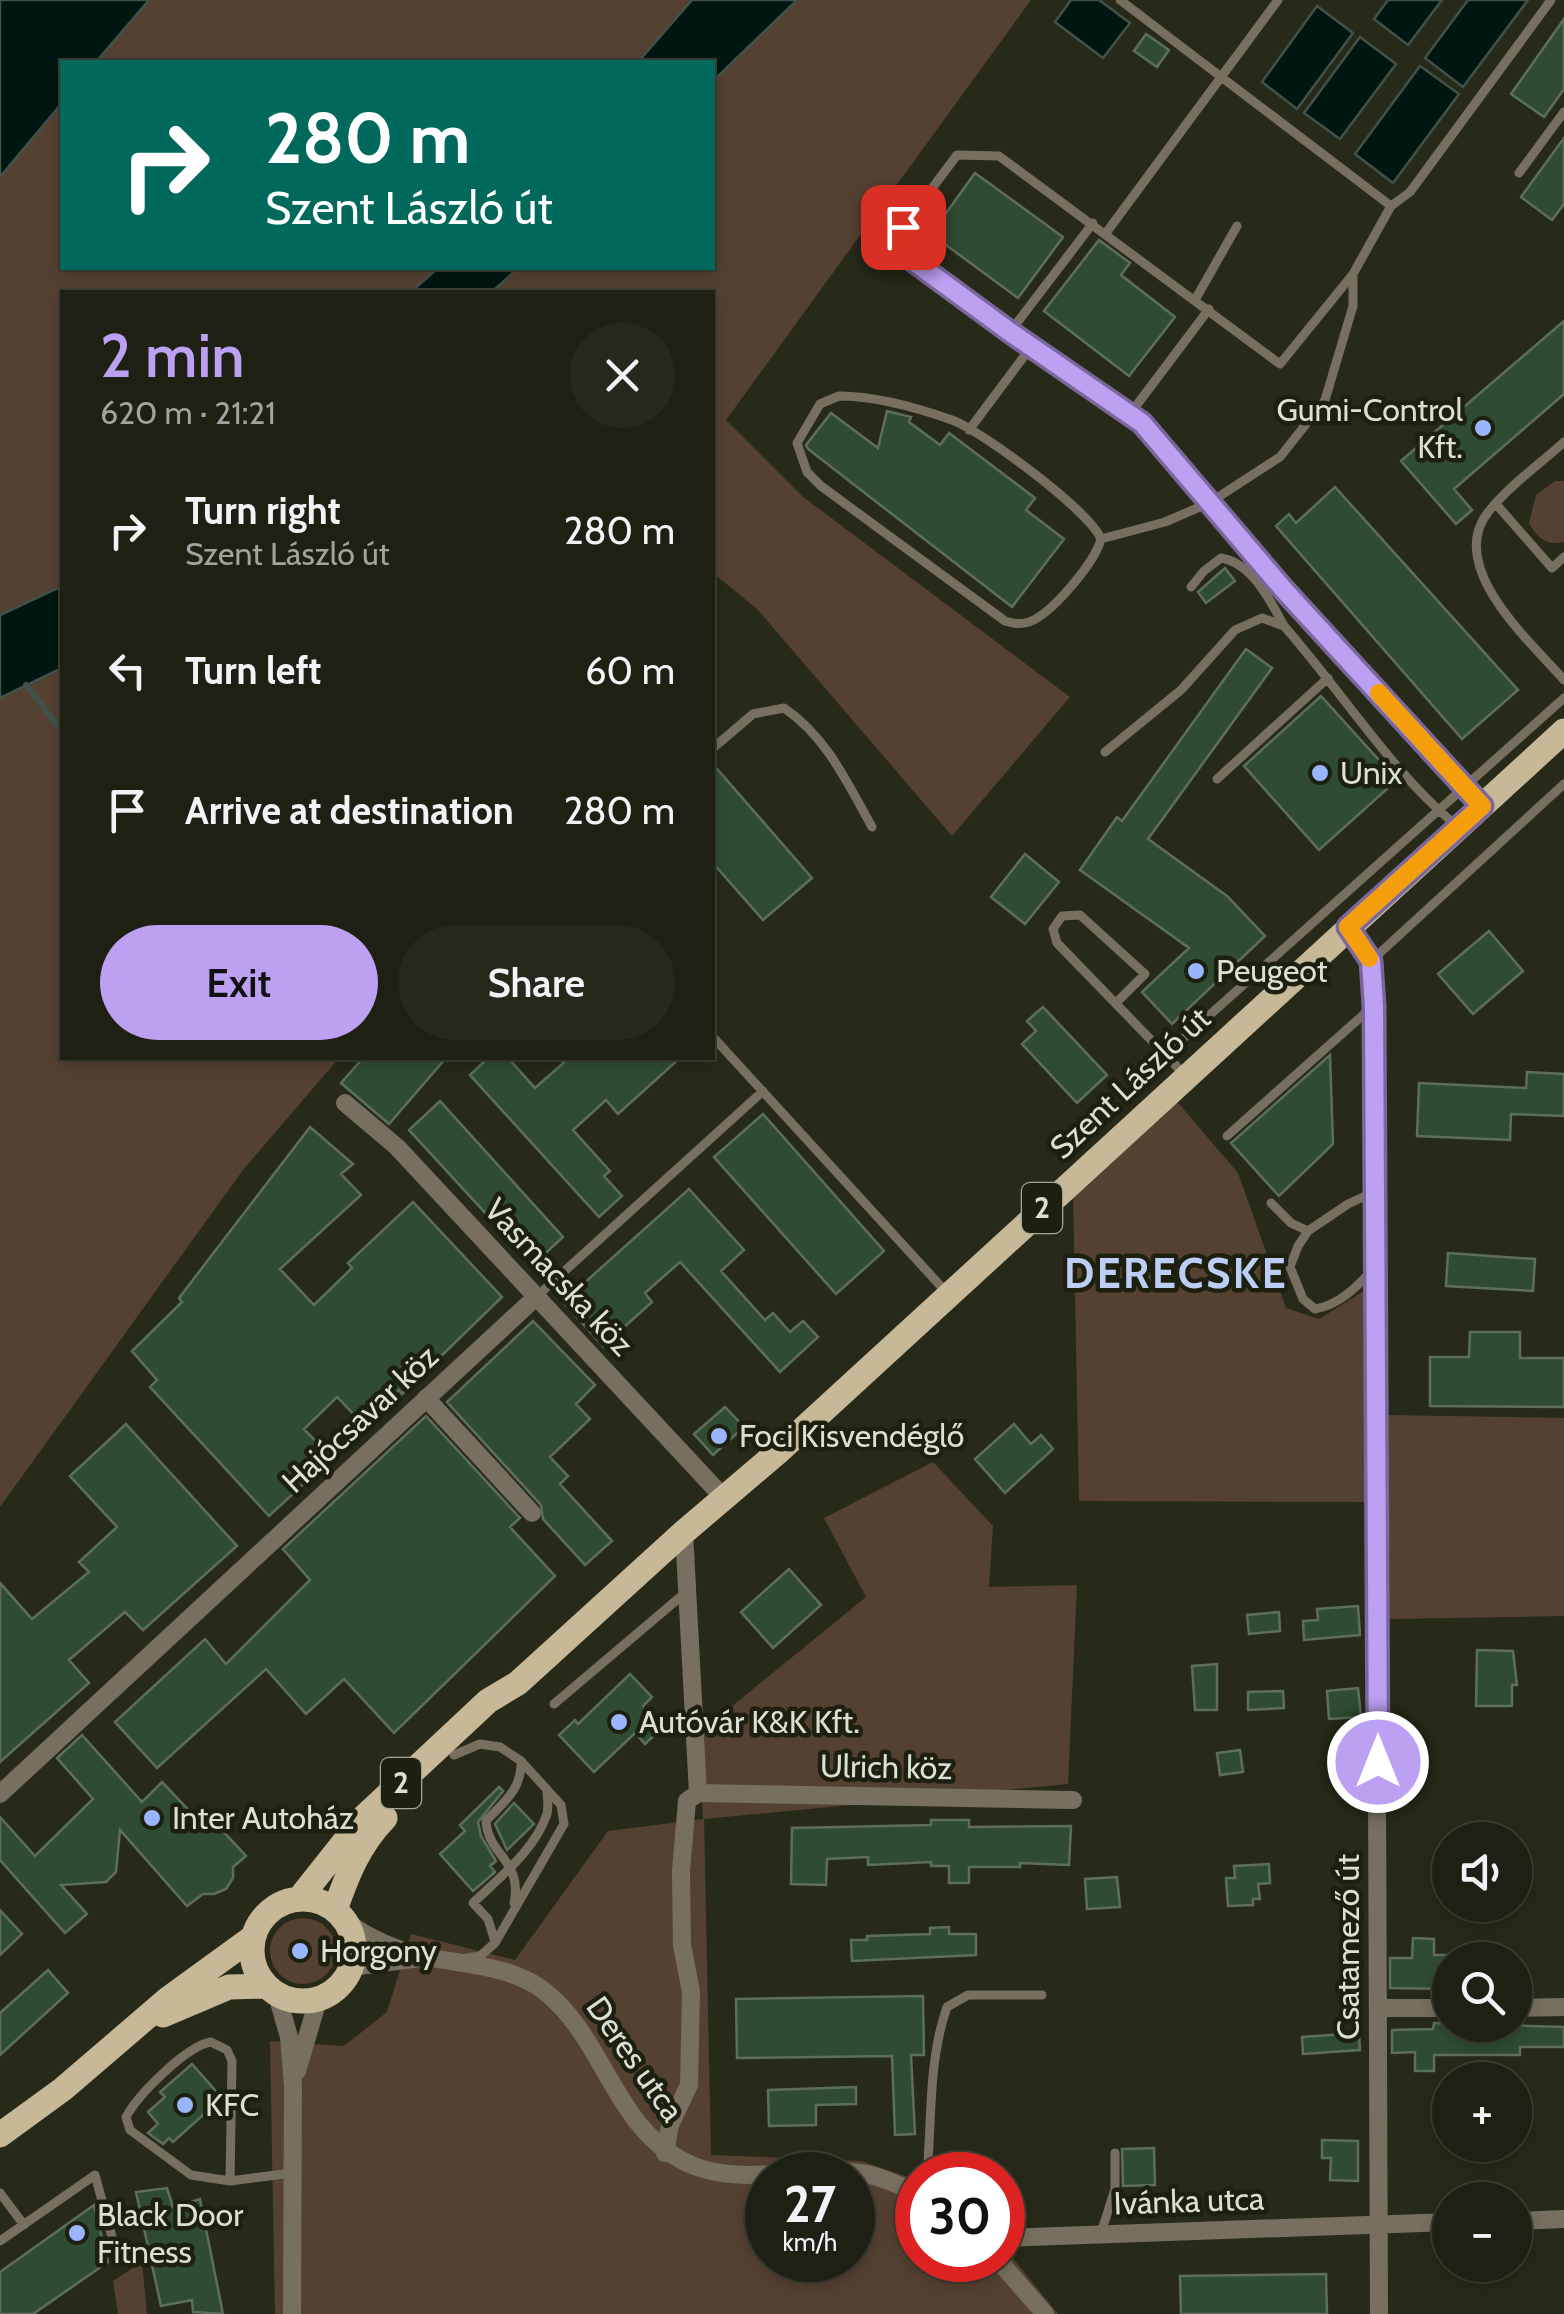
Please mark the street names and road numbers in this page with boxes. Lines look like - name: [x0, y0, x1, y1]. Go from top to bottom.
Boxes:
- street label: Szent László út: [1042, 998, 1218, 1167]
- road number: 2: [1022, 1183, 1062, 1233]
- street label: Vasmacska köz: [477, 1190, 642, 1363]
- street label: Hajócsavar köz: [274, 1337, 446, 1501]
- street label: Ulrich köz: [820, 1746, 952, 1787]
- road number: 2: [381, 1758, 421, 1808]
- street label: Csatamező út: [1328, 1854, 1367, 2040]
- street label: Deres utca: [578, 1989, 693, 2129]
- street label: Ivánka utca: [1113, 2178, 1266, 2223]

